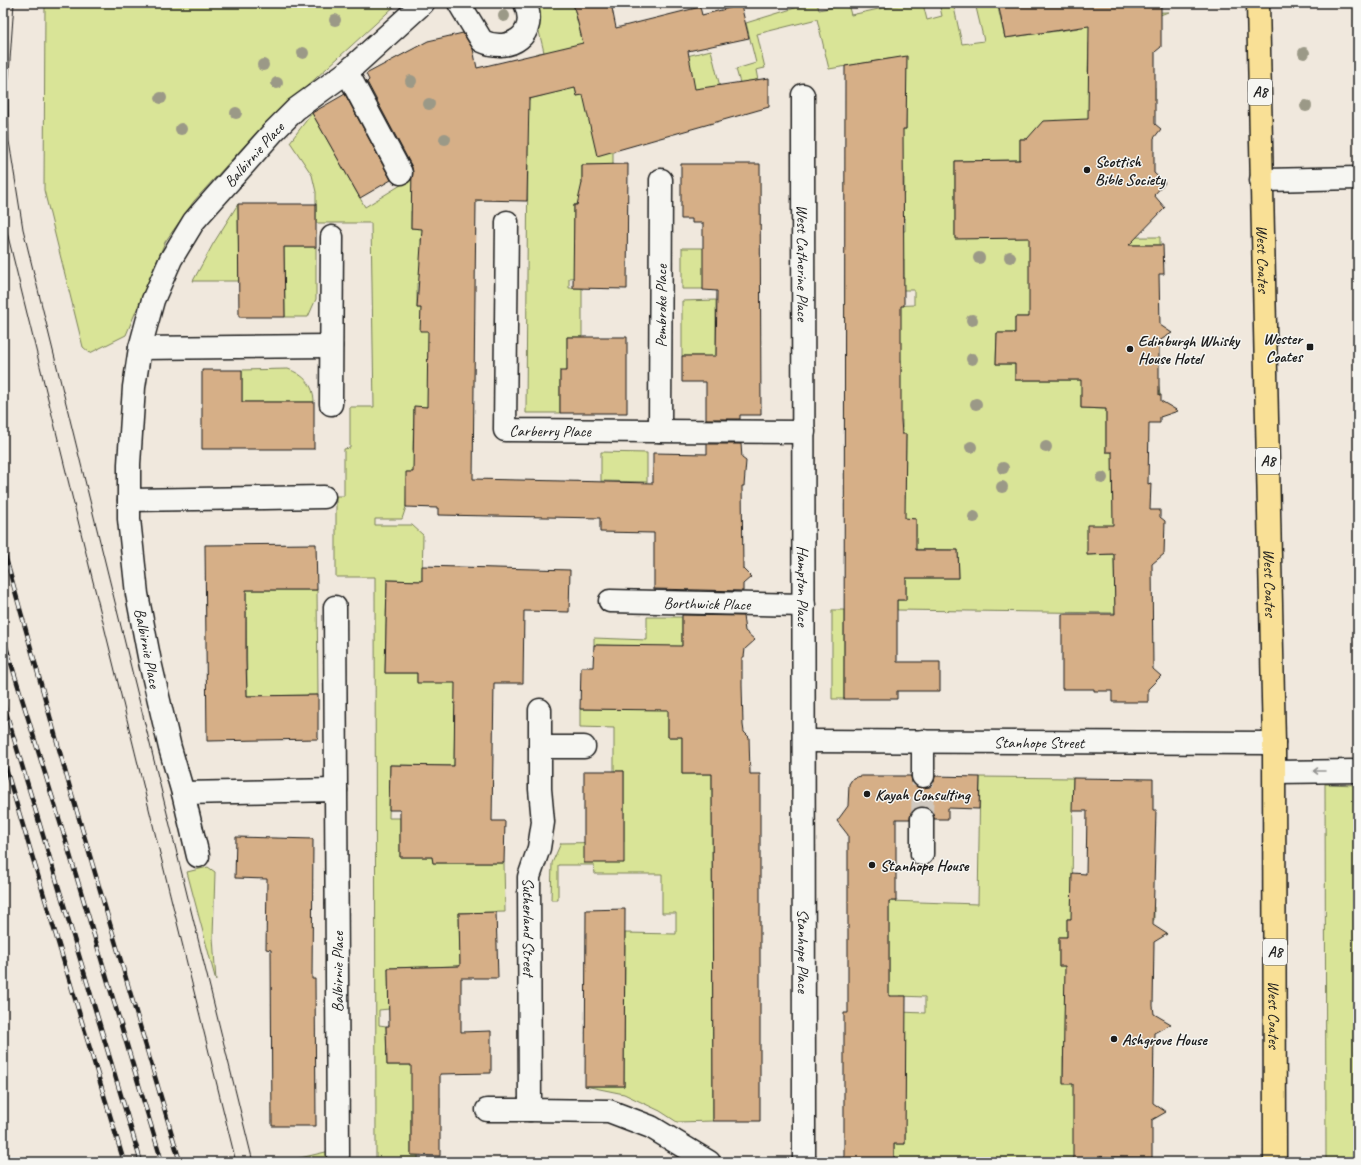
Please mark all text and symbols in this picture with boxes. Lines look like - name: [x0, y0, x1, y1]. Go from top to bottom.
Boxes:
- road number: A8: [1248, 79, 1272, 105]
- street label: Balbirnie Place: [220, 117, 290, 192]
- place label: Scottish Bible Society: [1095, 152, 1166, 190]
- marker: Scottish Bible Society: [1082, 165, 1092, 175]
- street label: West Catherine Place: [792, 205, 812, 323]
- street label: West Coates: [1252, 225, 1273, 294]
- street label: Pembroke Place: [651, 263, 672, 348]
- place label: Wester Coates: [1263, 329, 1304, 367]
- place label: Edinburgh Whisky House Hotel: [1138, 331, 1241, 369]
- marker: Wester Coates: [1305, 342, 1315, 352]
- marker: Edinburgh Whisky House Hotel: [1125, 344, 1135, 354]
- street label: Carberry Place: [509, 421, 593, 442]
- road number: A8: [1256, 448, 1280, 474]
- street label: Hampton Place: [792, 546, 812, 628]
- street label: West Coates: [1259, 549, 1280, 618]
- street label: Borthwick Place: [663, 593, 752, 615]
- street label: Balbirnie Place: [130, 607, 165, 691]
- street label: Stanhope Street: [994, 733, 1086, 753]
- one-way arrow: [1313, 767, 1326, 775]
- place label: Kayah Consulting: [875, 785, 972, 805]
- marker: Kayah Consulting: [862, 789, 872, 799]
- place label: Stanhope House: [880, 856, 970, 876]
- marker: Stanhope House: [867, 860, 877, 870]
- street label: Sutherland Street: [518, 878, 538, 979]
- street label: Stanhope Place: [793, 909, 813, 995]
- street label: Balbirnie Place: [328, 930, 348, 1012]
- road number: A8: [1263, 939, 1287, 965]
- street label: West Coates: [1264, 981, 1284, 1050]
- place label: Ashgrove House: [1122, 1030, 1208, 1050]
- marker: Ashgrove House: [1109, 1034, 1119, 1044]

